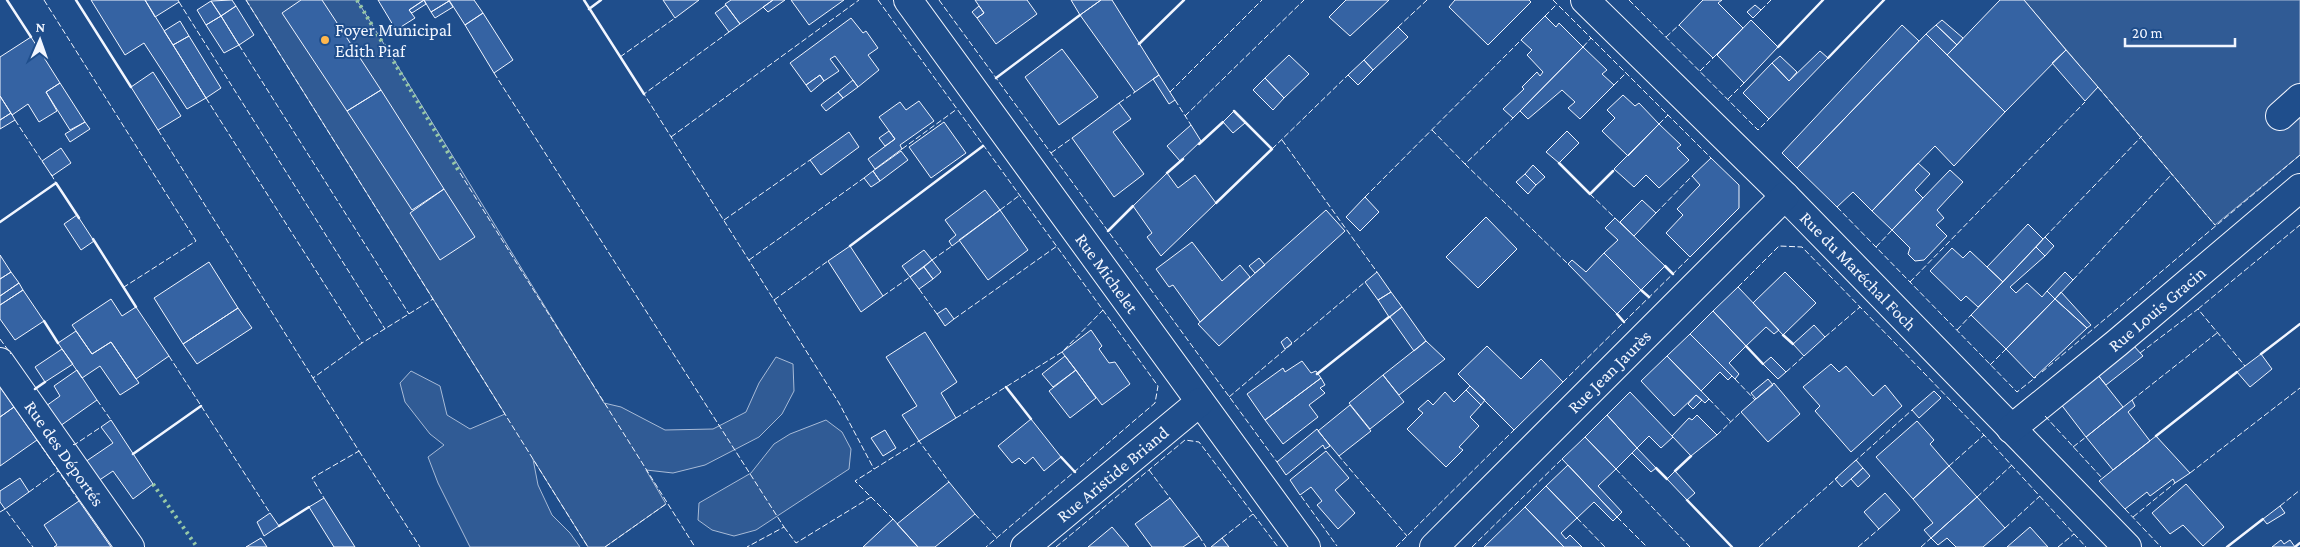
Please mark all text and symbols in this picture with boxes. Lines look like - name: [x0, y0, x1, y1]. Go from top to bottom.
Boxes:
- north arrow: [15, 15, 65, 65]
- scale bar: [2125, 15, 2235, 47]
- text: N: [35, 19, 46, 35]
- place label: Foyer Municipal Edith Piaf: [335, 20, 452, 61]
- text: 20 m: [2132, 25, 2163, 41]
- marker: Foyer Municipal Edith Piaf: [319, 34, 331, 46]
- street label: Rue du Maréchal Foch: [1796, 208, 1921, 335]
- street label: Rue Michelet: [1071, 229, 1143, 318]
- street label: Rue Louis Gracin: [2105, 262, 2210, 356]
- street label: Rue Jean Jaurès: [1564, 326, 1655, 417]
- street label: Rue des Déportés: [21, 397, 108, 510]
- street label: Rue Aristide Briand: [1053, 422, 1173, 526]

